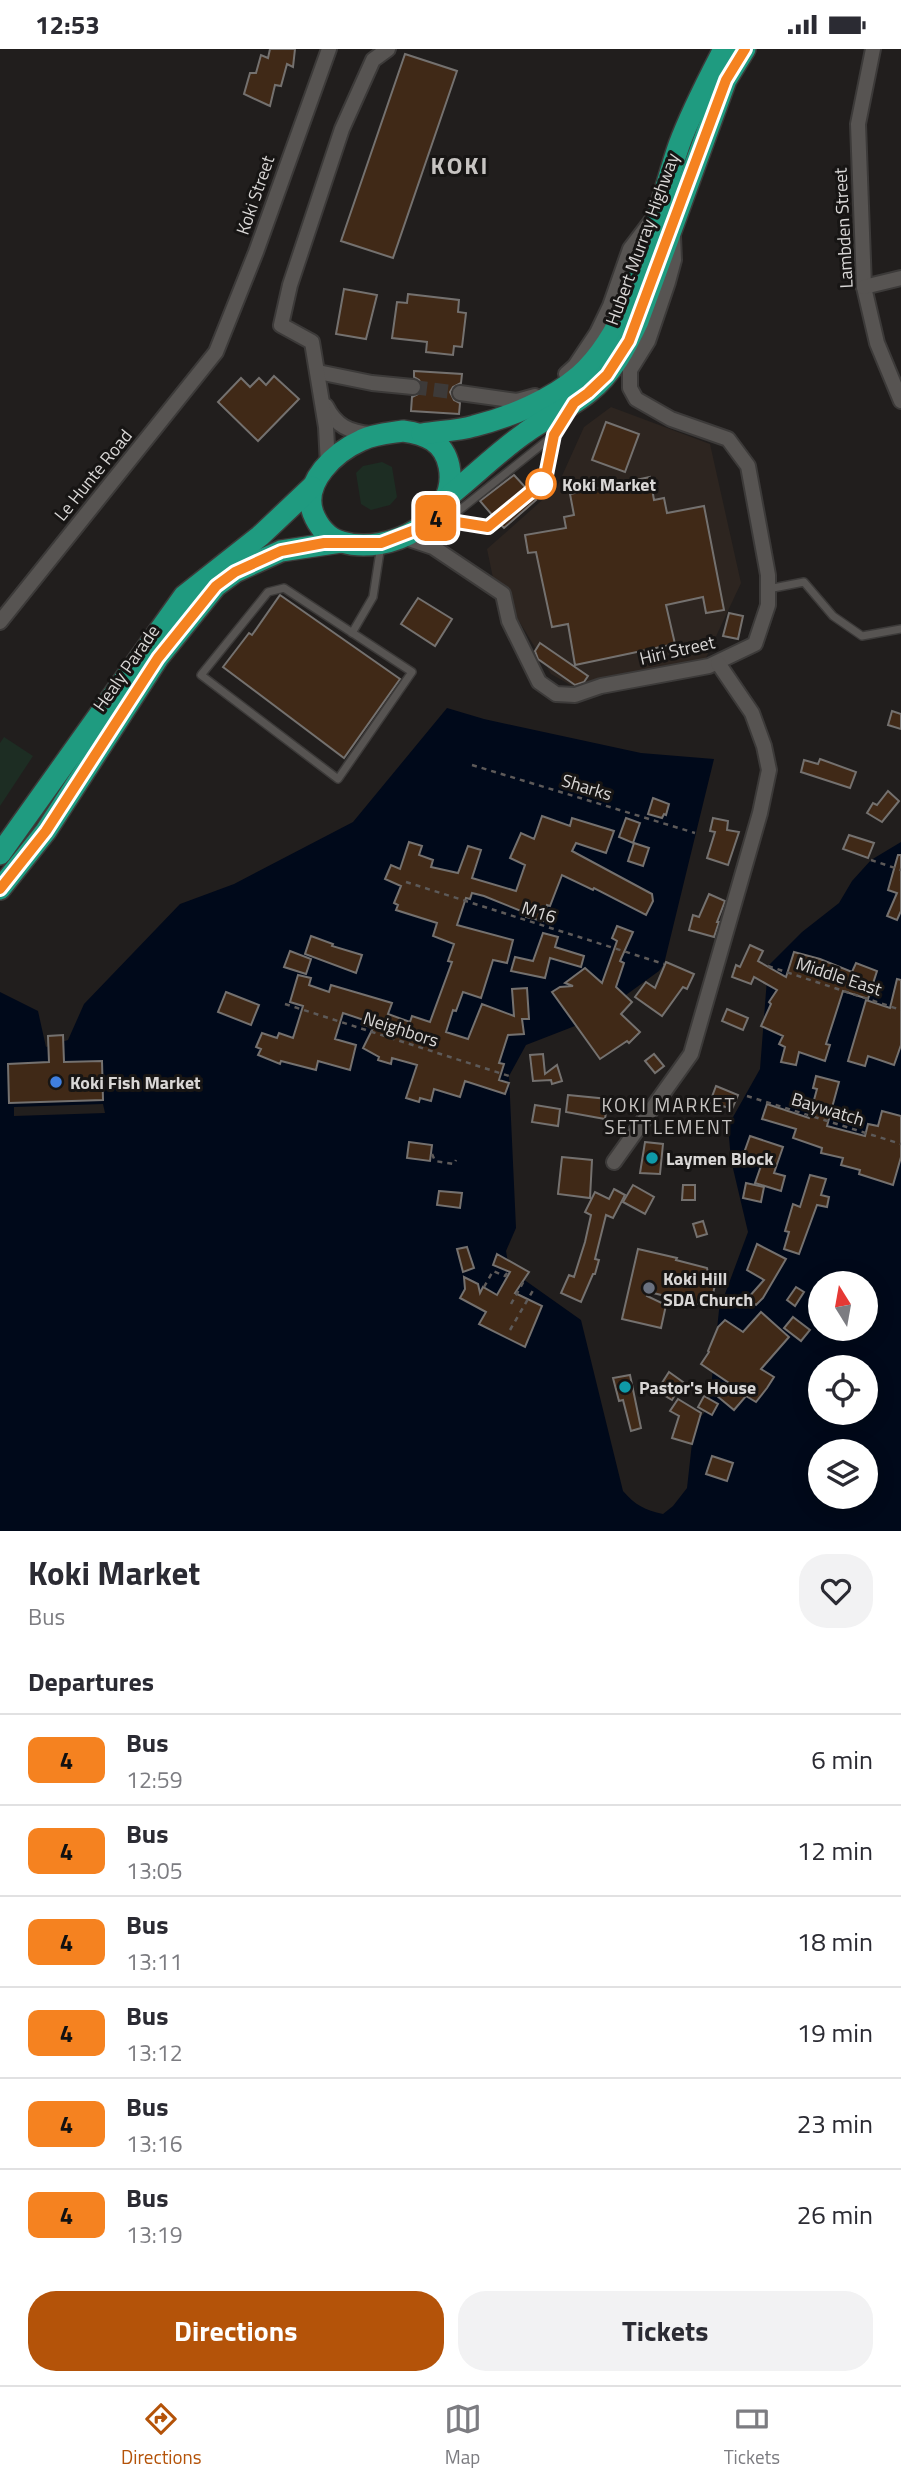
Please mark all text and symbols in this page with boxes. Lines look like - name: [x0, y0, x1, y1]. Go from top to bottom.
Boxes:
- text: 12:53: [35, 5, 100, 44]
- district label: KOKI: [431, 147, 489, 183]
- street label: Hubert Murray Highway: [598, 149, 686, 329]
- street label: Koki Street: [229, 151, 281, 238]
- street label: Lambden Street: [826, 166, 860, 289]
- street label: Le Hunte Road: [48, 423, 138, 527]
- marker: Koki Market: [526, 469, 556, 499]
- place label: Koki Market: [562, 471, 656, 498]
- line badge: 4: [413, 495, 459, 541]
- text: 4: [429, 500, 443, 536]
- street label: Healy Parade: [86, 619, 166, 717]
- street label: Hiri Street: [637, 628, 718, 672]
- street label: Sharks: [558, 767, 616, 807]
- street label: M16: [518, 894, 560, 930]
- street label: Middle East: [793, 949, 886, 1003]
- street label: Neighbors: [360, 1004, 442, 1054]
- place label: Koki Fish Market: [70, 1069, 201, 1096]
- marker: Koki Fish Market: [48, 1074, 64, 1090]
- street label: Baywatch: [788, 1085, 868, 1133]
- district label: KOKI MARKET SETTLEMENT: [602, 1090, 737, 1141]
- place label: Laymen Block: [666, 1145, 774, 1172]
- marker: Laymen Block: [644, 1150, 660, 1166]
- place label: Koki Hill SDA Church: [663, 1265, 753, 1313]
- north arrow: [808, 1271, 878, 1341]
- map controls: [808, 1271, 878, 1509]
- marker: Koki Hill SDA Church: [641, 1280, 657, 1296]
- button: locate: [808, 1355, 878, 1425]
- place label: Pastor's House: [639, 1374, 756, 1401]
- marker: Pastor's House: [617, 1379, 633, 1395]
- button: layers: [808, 1439, 878, 1509]
- text: Koki Market: [28, 1548, 200, 1598]
- button: heart: [799, 1554, 873, 1628]
- text: Bus: [28, 1599, 65, 1634]
- text: Departures: [28, 1662, 154, 1701]
- text: Bus: [126, 1723, 168, 1762]
- text: 6 min: [811, 1740, 873, 1779]
- text: 4: [60, 1742, 73, 1778]
- text: 12:59: [126, 1762, 183, 1797]
- text: Bus: [126, 1814, 168, 1853]
- text: 12 min: [797, 1831, 873, 1870]
- text: 4: [60, 1833, 73, 1869]
- text: 13:05: [126, 1853, 183, 1888]
- text: Bus: [126, 1905, 168, 1944]
- text: 18 min: [797, 1922, 873, 1961]
- text: 4: [60, 1924, 73, 1960]
- text: 13:11: [126, 1944, 183, 1979]
- text: Bus: [126, 1996, 168, 2035]
- text: 19 min: [797, 2013, 873, 2052]
- text: 4: [60, 2015, 73, 2051]
- text: 13:12: [126, 2035, 183, 2070]
- text: Bus: [126, 2087, 168, 2126]
- text: 23 min: [797, 2104, 873, 2143]
- text: 4: [60, 2106, 73, 2142]
- text: 13:16: [126, 2126, 183, 2161]
- text: Bus: [126, 2178, 168, 2217]
- text: 26 min: [797, 2195, 873, 2234]
- text: 4: [60, 2197, 73, 2233]
- text: 13:19: [126, 2217, 183, 2252]
- button: Directions: [28, 2291, 444, 2371]
- button: Tickets: [458, 2291, 873, 2371]
- tab: Directions: [121, 2400, 202, 2471]
- tab: Map: [444, 2400, 482, 2471]
- tab: Tickets: [724, 2400, 780, 2471]

